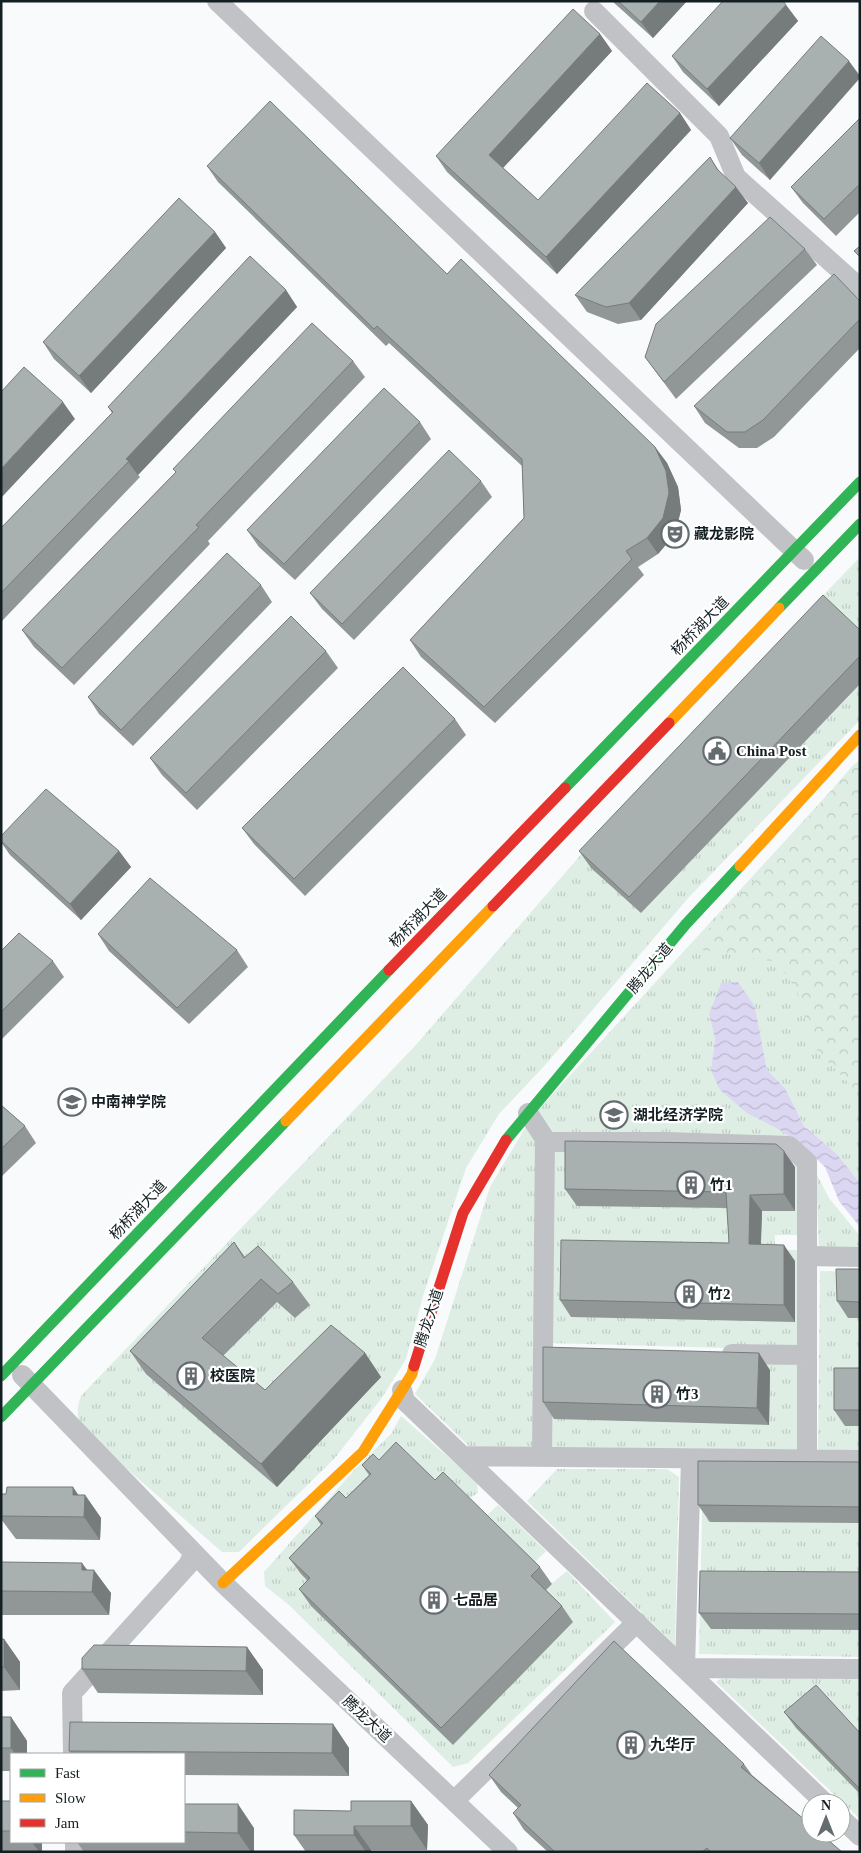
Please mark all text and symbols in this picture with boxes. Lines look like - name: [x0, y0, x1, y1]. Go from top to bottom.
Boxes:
- theatre icon: 藏龙影院: [660, 519, 690, 549]
- place label: 藏龙影院: [694, 525, 754, 542]
- street label: 杨桥湖大道: [668, 593, 732, 659]
- public building icon: China Post: [702, 736, 732, 766]
- place label: China Post: [736, 743, 806, 759]
- street label: 杨桥湖大道: [386, 885, 450, 951]
- street label: 腾龙大道: [624, 939, 675, 996]
- school or university icon: 中南神学院: [57, 1087, 87, 1117]
- place label: 中南神学院: [91, 1093, 166, 1110]
- school or university icon: 湖北经济学院: [599, 1100, 629, 1130]
- place label: 湖北经济学院: [633, 1106, 723, 1123]
- building icon: 竹1: [676, 1170, 706, 1200]
- street label: 杨桥湖大道: [107, 1177, 169, 1243]
- place label: 竹1: [710, 1177, 733, 1193]
- building icon: 竹2: [674, 1279, 704, 1309]
- place label: 竹2: [708, 1286, 731, 1302]
- street label: 腾龙大道: [411, 1287, 446, 1349]
- building icon: 校医院: [176, 1361, 206, 1391]
- place label: 校医院: [210, 1367, 255, 1384]
- building icon: 竹3: [642, 1379, 672, 1409]
- place label: 竹3: [676, 1386, 699, 1402]
- building icon: 七品居: [419, 1585, 449, 1615]
- place label: 七品居: [453, 1592, 498, 1608]
- street label: 腾龙大道: [340, 1692, 395, 1745]
- building icon: 九华厅: [616, 1730, 646, 1760]
- place label: 九华厅: [650, 1736, 695, 1753]
- legend: [10, 1753, 185, 1843]
- text: Fast: [55, 1765, 81, 1781]
- text: Slow: [55, 1790, 86, 1806]
- north arrow: [801, 1793, 851, 1843]
- text: N: [821, 1798, 831, 1813]
- text: Jam: [55, 1815, 79, 1831]

